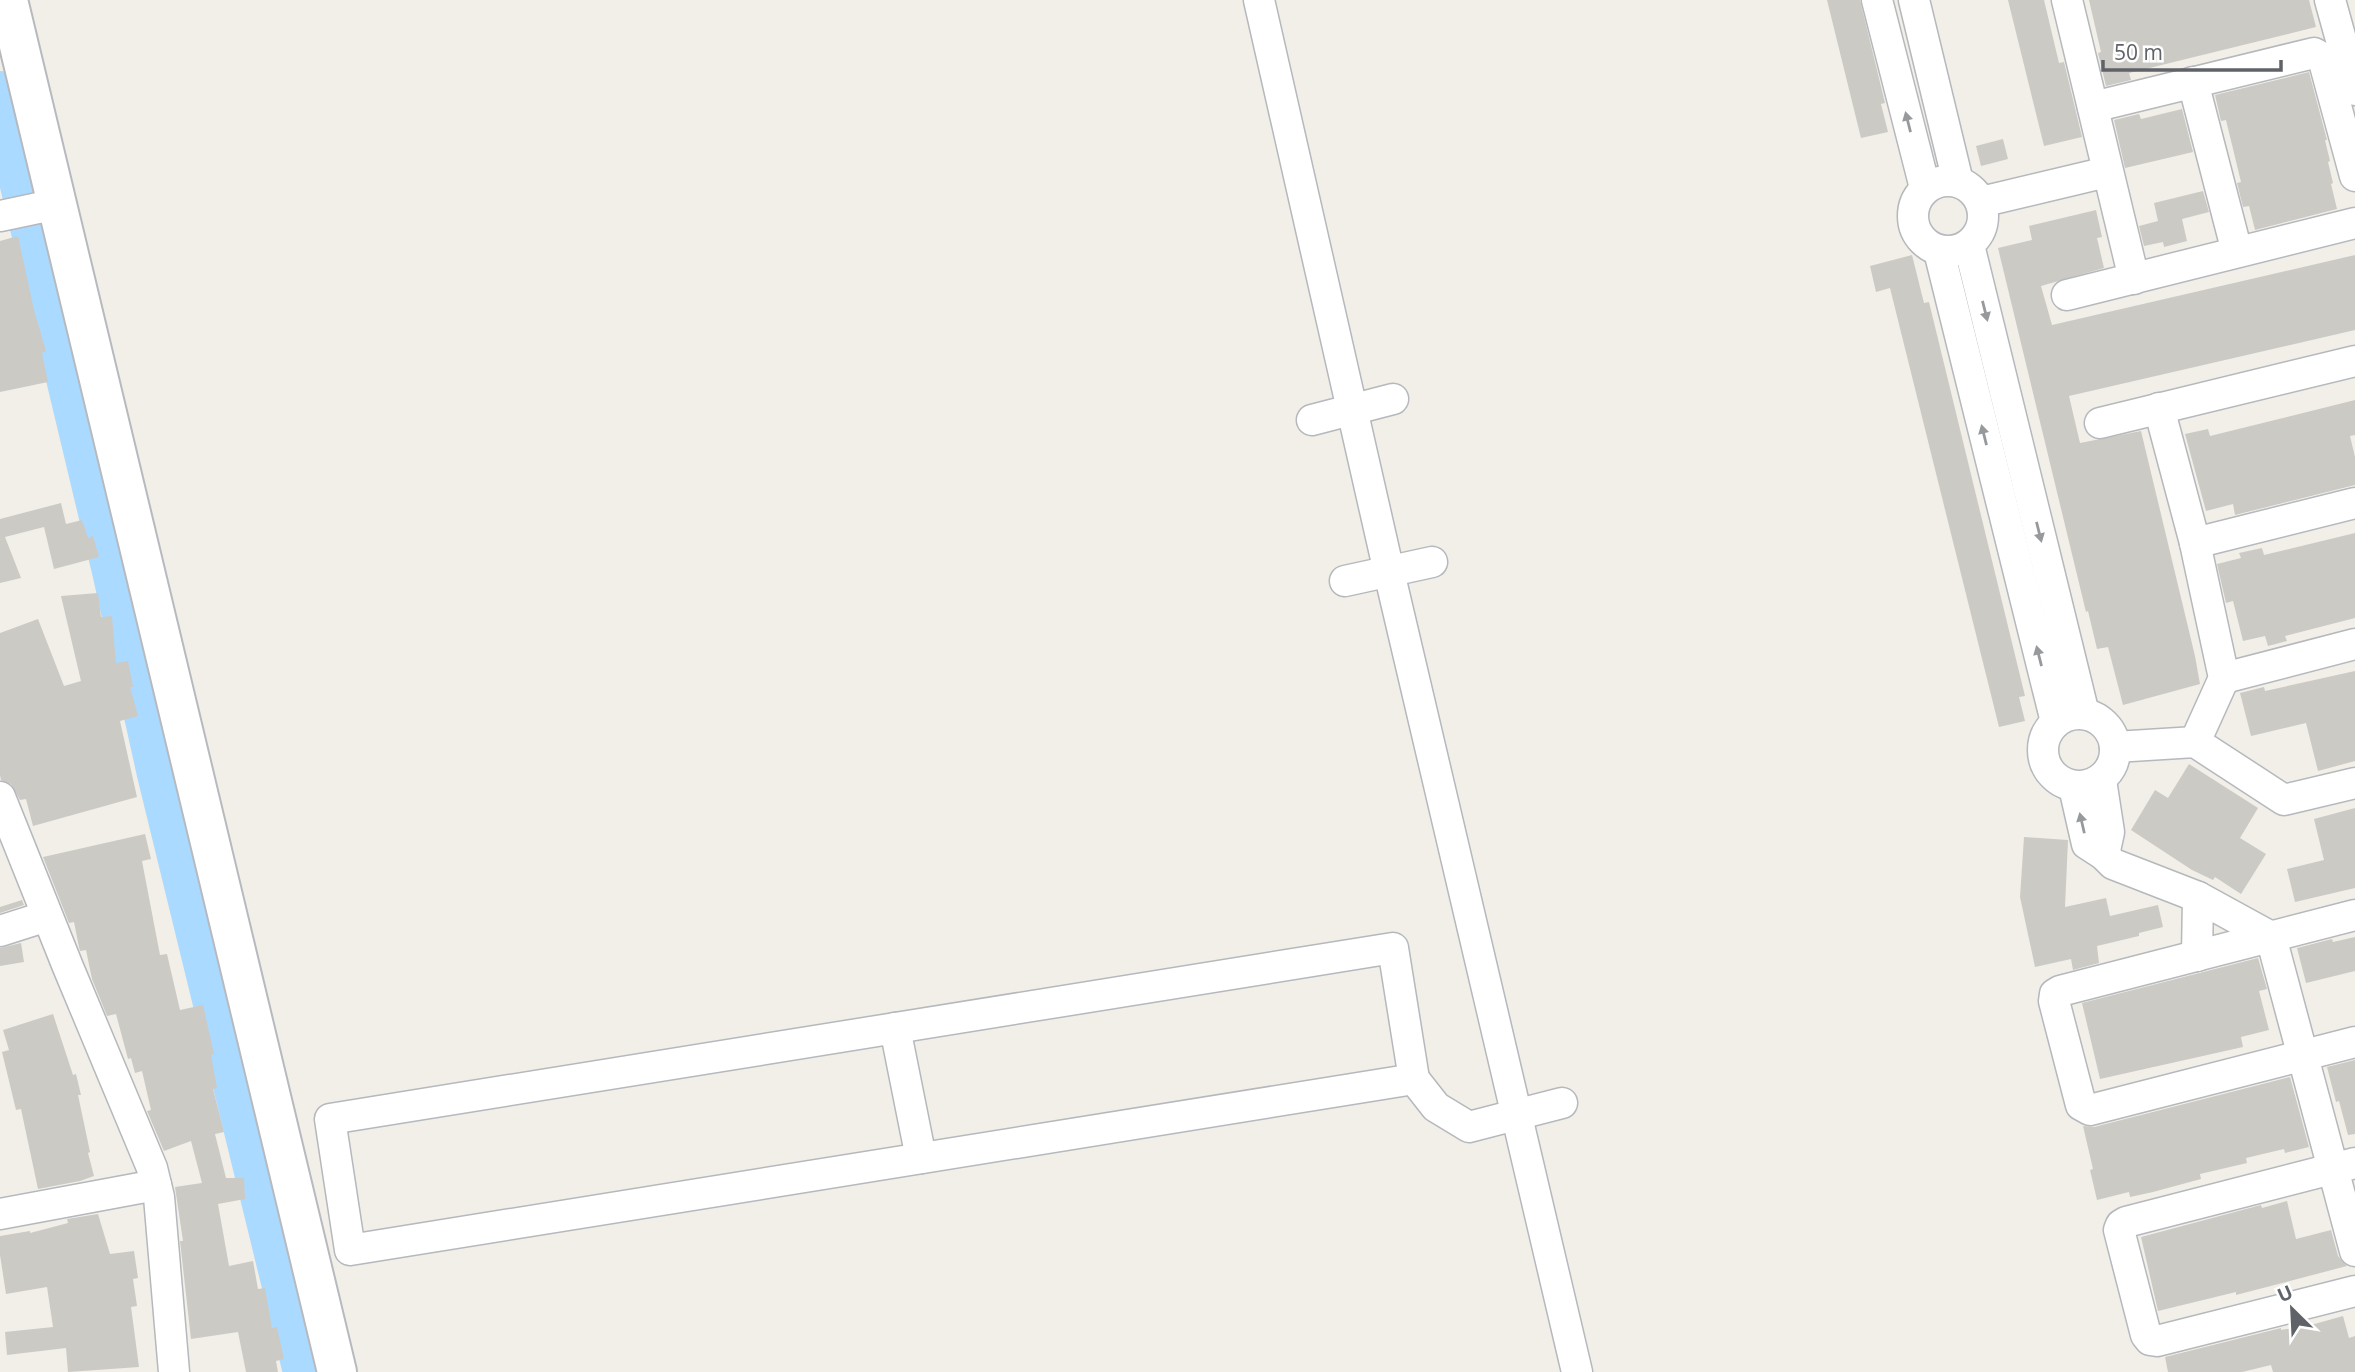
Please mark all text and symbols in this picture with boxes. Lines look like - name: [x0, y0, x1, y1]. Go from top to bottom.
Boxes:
- scale bar: [2103, 28, 2282, 72]
- text: 50 m: [2114, 38, 2163, 66]
- one-way arrow: [1902, 111, 1913, 133]
- one-way arrow: [1980, 301, 1991, 323]
- one-way arrow: [1978, 424, 1989, 446]
- one-way arrow: [2034, 521, 2045, 543]
- one-way arrow: [2033, 645, 2044, 667]
- one-way arrow: [2077, 812, 2088, 834]
- north arrow: [2257, 1274, 2327, 1344]
- text: U: [2273, 1279, 2297, 1308]

